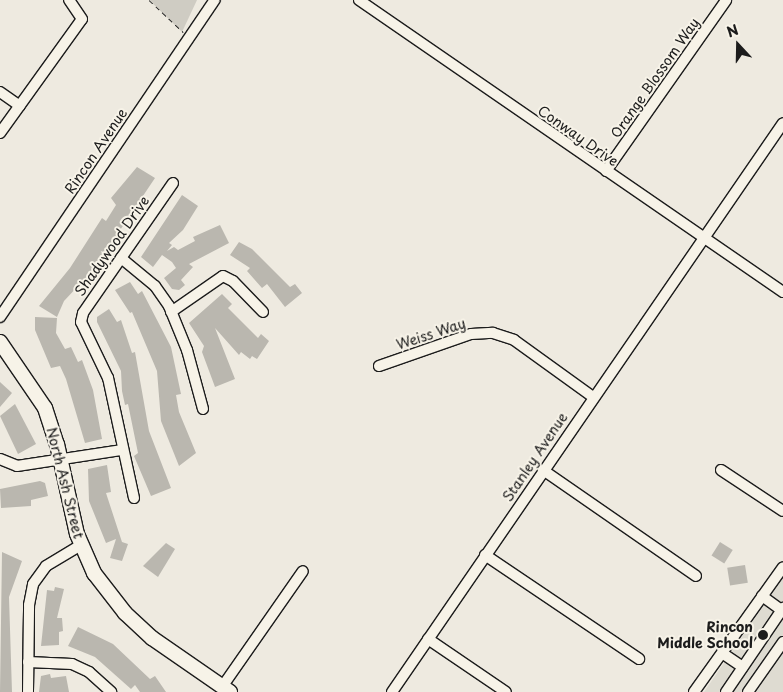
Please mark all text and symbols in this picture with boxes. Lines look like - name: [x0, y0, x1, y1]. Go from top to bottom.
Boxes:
- street label: Orange Blossom Way: [607, 14, 703, 142]
- text: N: [724, 19, 741, 42]
- north arrow: [713, 20, 763, 70]
- street label: Conway Drive: [535, 102, 621, 170]
- street label: Rincon Avenue: [62, 106, 130, 196]
- street label: Shadywood Drive: [71, 193, 153, 299]
- street label: Weiss Way: [394, 315, 468, 353]
- street label: Stanley Avenue: [499, 409, 571, 505]
- street label: North Ash Street: [43, 425, 87, 541]
- place label: Rincon Middle School: [656, 619, 753, 652]
- marker: Rincon Middle School: [757, 629, 769, 641]

